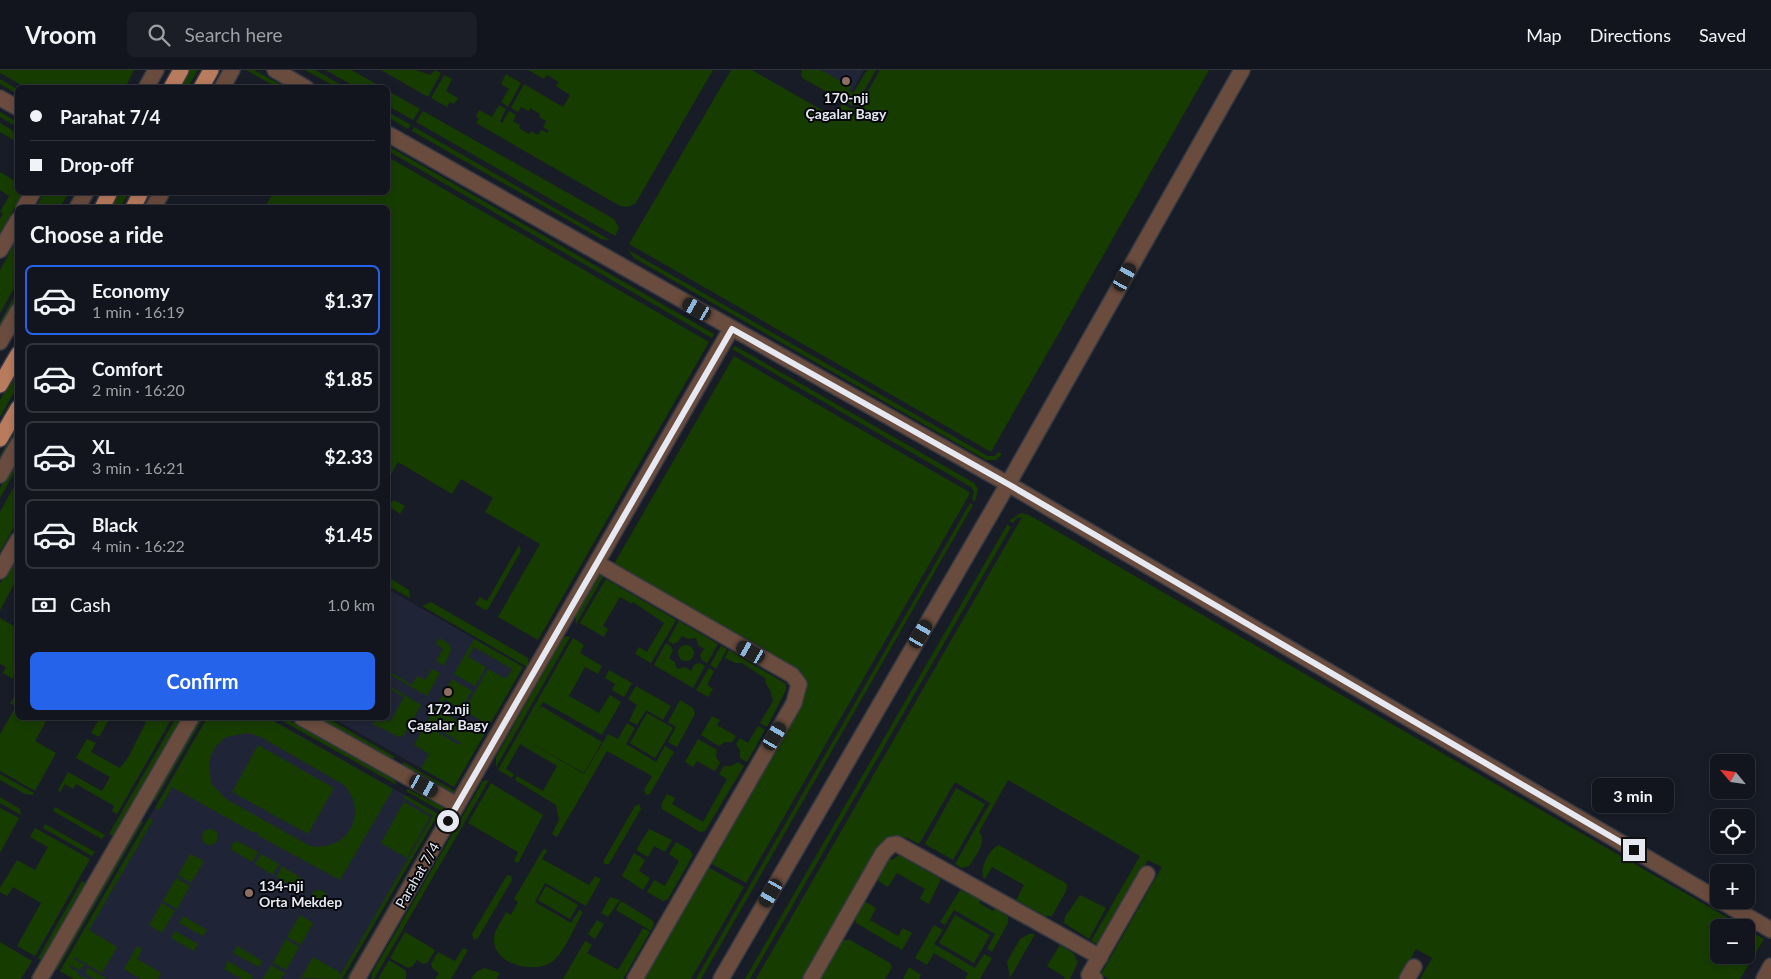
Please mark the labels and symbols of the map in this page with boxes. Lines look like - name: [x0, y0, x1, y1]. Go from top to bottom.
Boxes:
- marker: 170-nji Çagalar Bagy: [840, 75, 852, 87]
- place label: 170-nji Çagalar Bagy: [806, 89, 887, 122]
- car: [1111, 260, 1138, 294]
- car: [680, 295, 713, 323]
- car: [907, 617, 934, 651]
- car: [734, 638, 767, 666]
- marker: 172.nji Çagalar Bagy: [442, 686, 454, 698]
- place label: 172.nji Çagalar Bagy: [408, 700, 489, 733]
- car: [761, 719, 788, 753]
- north arrow: [1710, 754, 1755, 799]
- car: [407, 772, 440, 800]
- callout: 3 min: [1593, 778, 1675, 812]
- route start: [437, 810, 459, 832]
- street label: Parahat 7/4: [391, 839, 443, 911]
- route end: [1623, 839, 1645, 861]
- car: [757, 876, 784, 910]
- place label: 134-nji Orta Mekdep: [259, 877, 342, 910]
- marker: 134-nji Orta Mekdep: [243, 887, 255, 899]

